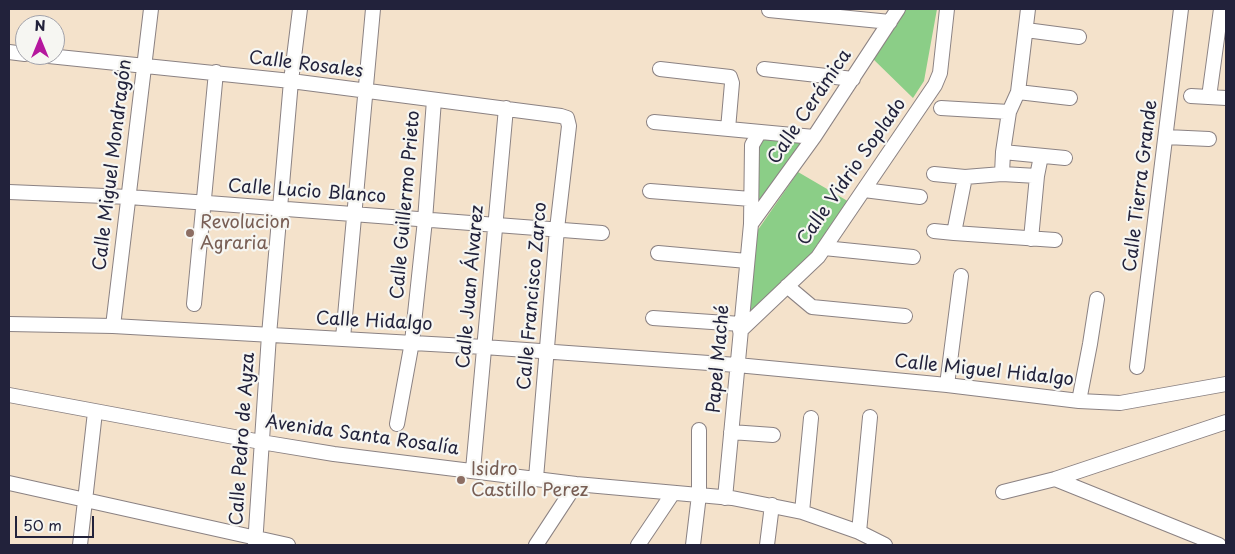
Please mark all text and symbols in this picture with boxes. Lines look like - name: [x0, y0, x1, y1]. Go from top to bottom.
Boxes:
- north arrow: [15, 15, 65, 65]
- text: N: [34, 15, 46, 36]
- street label: Calle Cerámica: [764, 45, 856, 169]
- street label: Calle Rosales: [248, 47, 364, 83]
- street label: Calle Miguel Mondragón: [89, 58, 137, 272]
- street label: Calle Vidrio Soplado: [793, 94, 911, 250]
- street label: Calle Tierra Grande: [1120, 99, 1162, 273]
- street label: Calle Guillermo Prieto: [387, 110, 425, 300]
- street label: Calle Lucio Blanco: [227, 176, 387, 208]
- street label: Calle Francisco Zarco: [514, 201, 552, 391]
- street label: Calle Juan Álvarez: [453, 204, 489, 370]
- place label: Revolucion Agraria: [200, 212, 290, 254]
- marker: Revolucion Agraria: [184, 227, 196, 239]
- street label: Papel Maché: [704, 304, 734, 414]
- street label: Calle Hidalgo: [315, 308, 433, 336]
- street label: Calle Miguel Hidalgo: [893, 351, 1075, 391]
- street label: Calle Pedro de Ayza: [226, 352, 260, 526]
- street label: Avenida Santa Rosalía: [264, 412, 460, 460]
- place label: Isidro Castillo Perez: [471, 459, 588, 502]
- marker: Isidro Castillo Perez: [455, 474, 467, 486]
- scale bar: [18, 506, 96, 538]
- text: 50 m: [23, 513, 62, 536]

